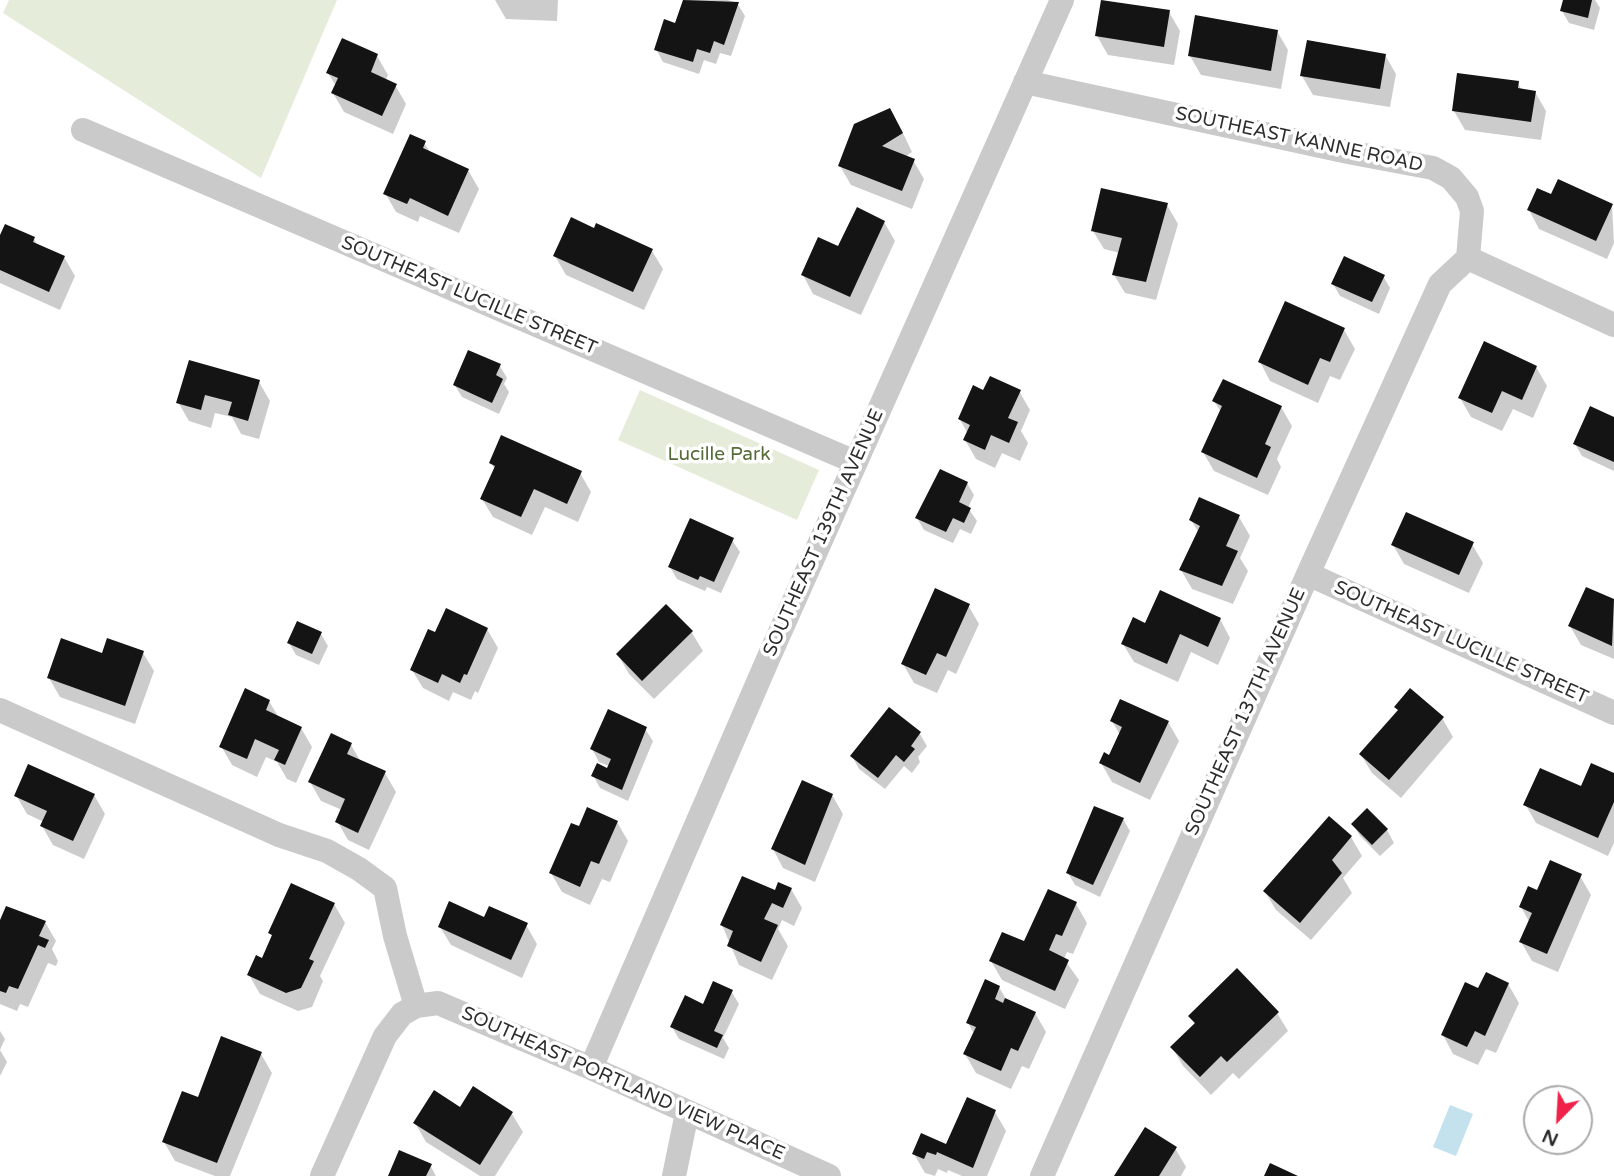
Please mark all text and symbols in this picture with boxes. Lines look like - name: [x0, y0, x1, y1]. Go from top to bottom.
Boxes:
- street label: SOUTHEAST KANNE ROAD: [1173, 103, 1425, 177]
- street label: SOUTHEAST LUCILLE STREET: [338, 232, 600, 360]
- street label: SOUTHEAST 139TH AVENUE: [759, 406, 889, 660]
- park label: Lucille Park: [667, 444, 771, 466]
- street label: SOUTHEAST LUCILLE STREET: [1330, 577, 1592, 709]
- street label: SOUTHEAST 137TH AVENUE: [1181, 585, 1311, 839]
- street label: SOUTHEAST PORTLAND VIEW PLACE: [458, 1002, 788, 1166]
- north arrow: [1523, 1085, 1593, 1155]
- text: N: [1539, 1124, 1562, 1151]

